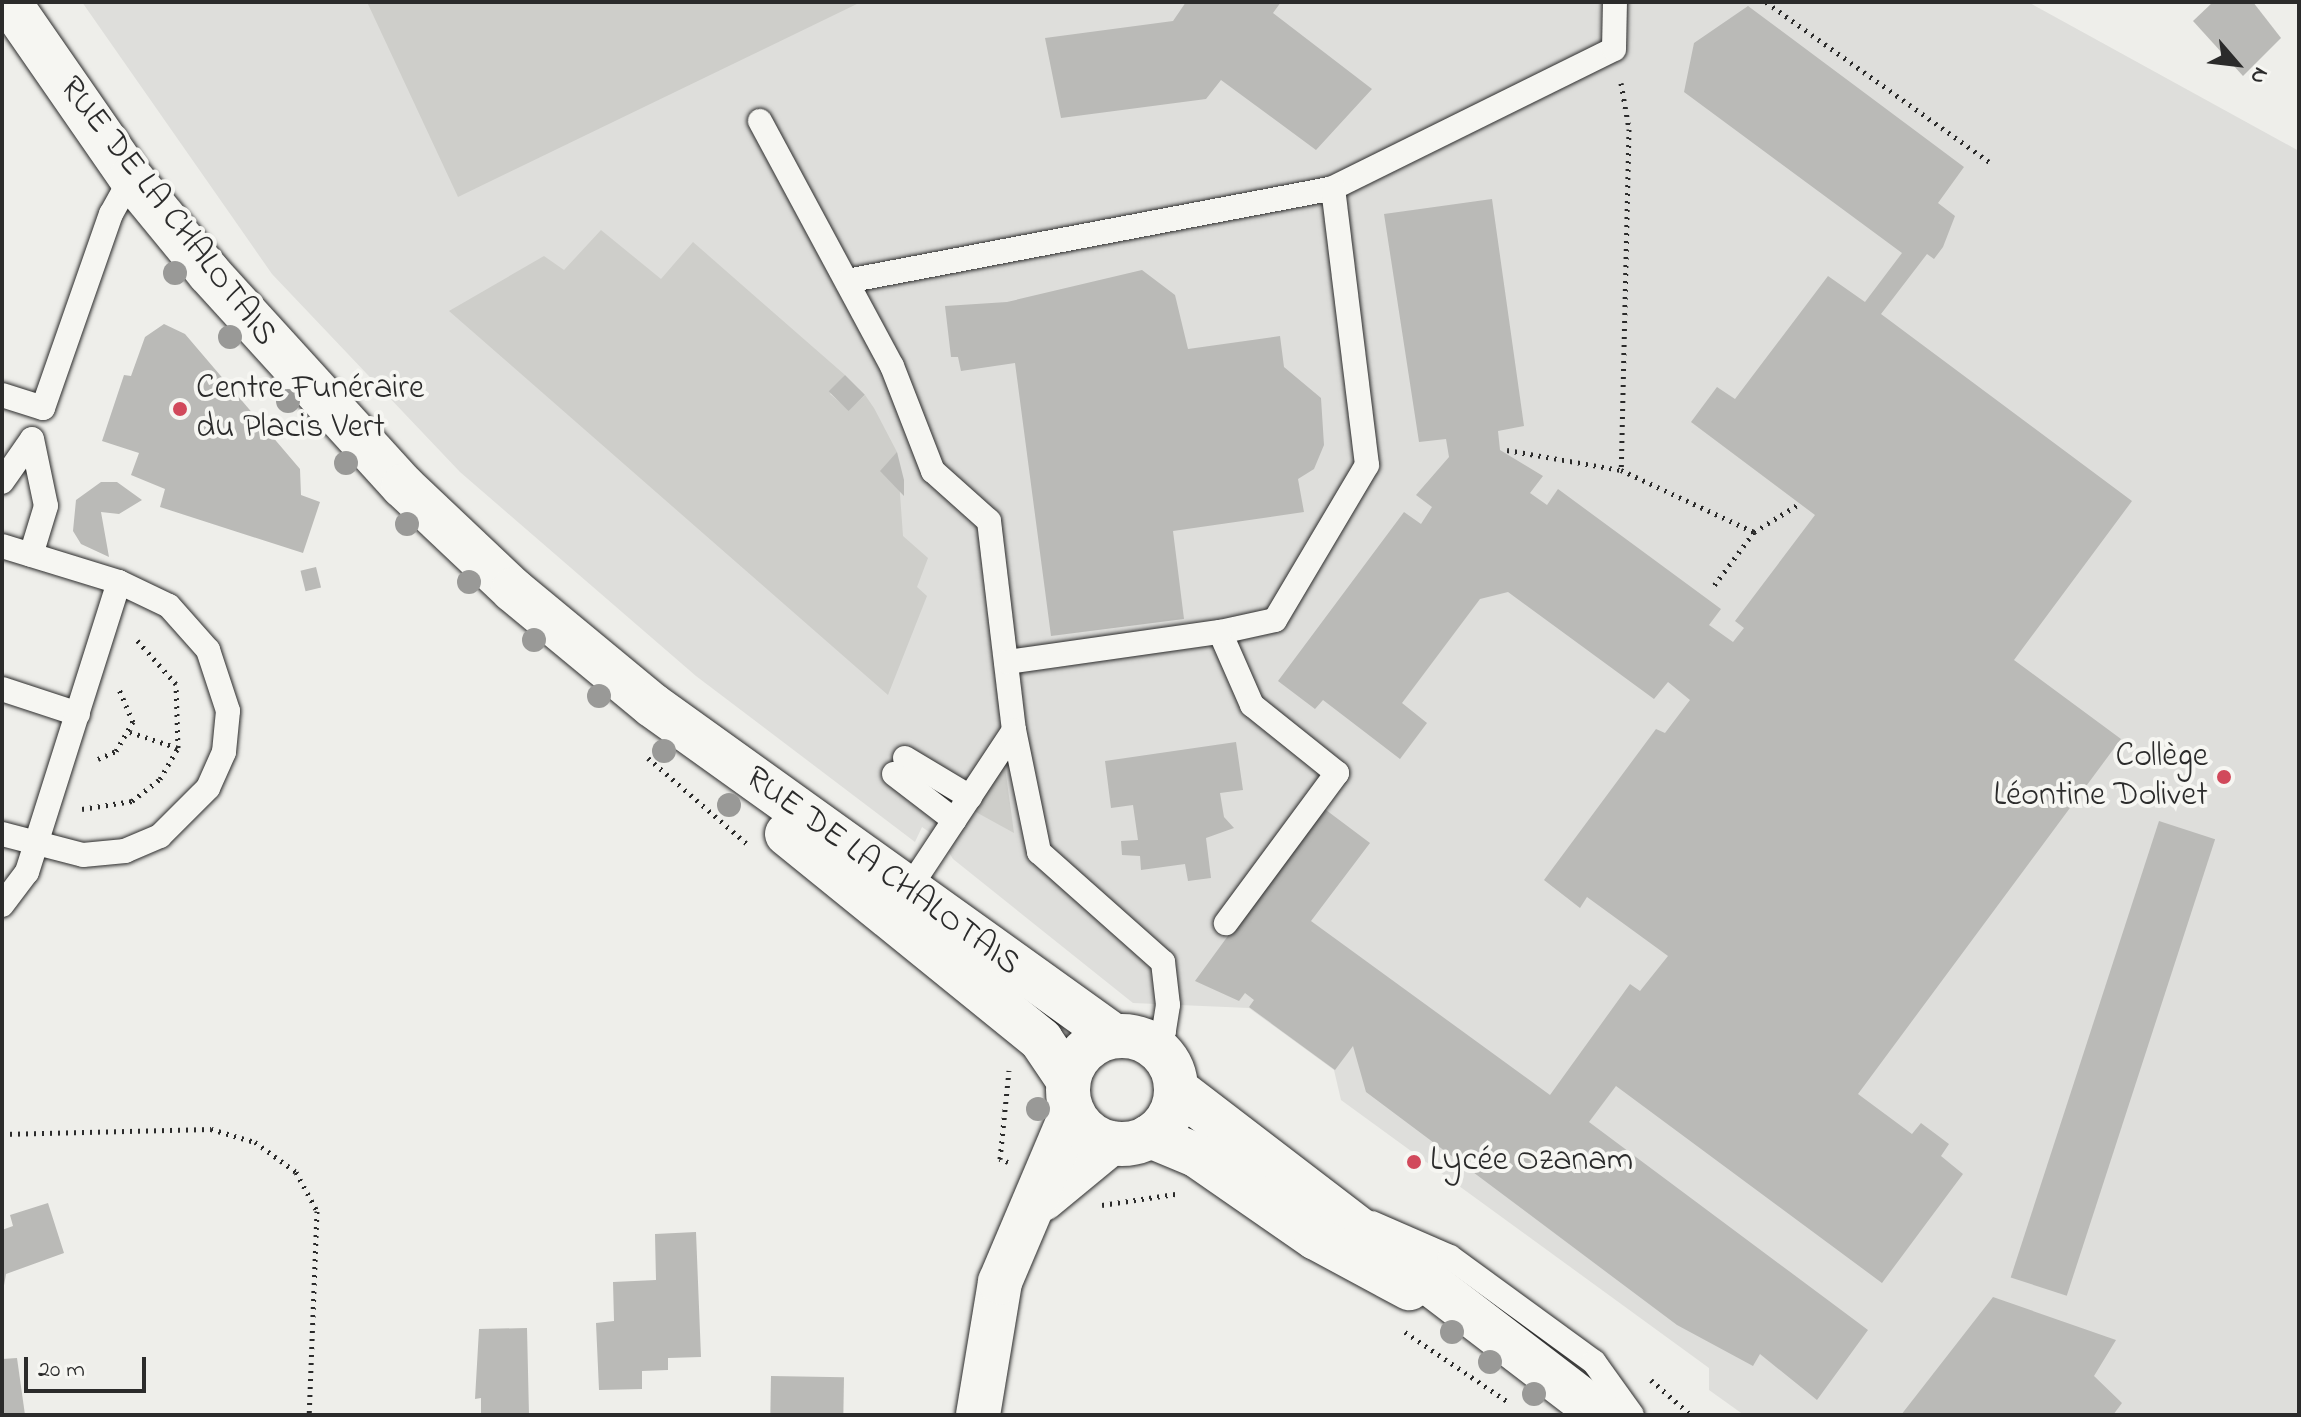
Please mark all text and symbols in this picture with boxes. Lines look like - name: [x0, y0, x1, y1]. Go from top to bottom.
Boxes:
- north arrow: [2197, 24, 2277, 104]
- text: N: [2241, 61, 2276, 89]
- street label: RUE DE LA CHALOTAIS: [49, 69, 285, 355]
- place label: Centre Funéraire du Placis Vert: [196, 369, 424, 448]
- marker: Centre Funéraire du Placis Vert: [171, 400, 189, 418]
- place label: Collège Léontine Dolivet: [1993, 737, 2208, 816]
- street label: RUE DE LA CHALOTAIS: [737, 759, 1027, 985]
- marker: Collège Léontine Dolivet: [2215, 768, 2233, 786]
- place label: Lycée Ozanam: [1430, 1142, 1633, 1182]
- marker: Lycée Ozanam: [1405, 1153, 1423, 1171]
- scale bar: [28, 1341, 150, 1391]
- text: 20 m: [38, 1353, 85, 1388]

